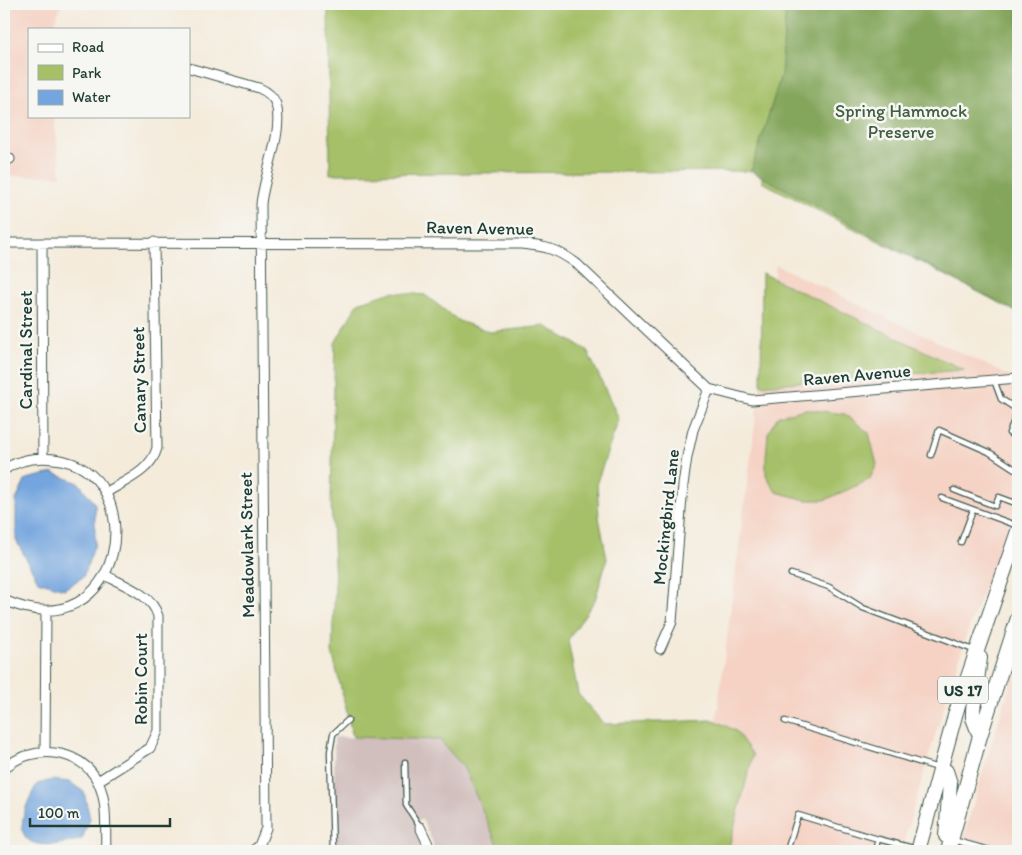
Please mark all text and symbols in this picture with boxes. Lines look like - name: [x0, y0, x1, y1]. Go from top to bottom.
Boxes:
- legend: [28, 28, 190, 118]
- text: Road: [72, 38, 105, 56]
- text: Park: [72, 64, 102, 82]
- text: Water: [72, 88, 111, 106]
- park label: Spring Hammock Preserve: [835, 100, 967, 143]
- street label: Raven Avenue: [426, 216, 534, 240]
- street label: Cardinal Street: [15, 290, 37, 409]
- street label: Canary Street: [127, 326, 151, 434]
- street label: Raven Avenue: [802, 359, 912, 391]
- street label: Mockingbird Lane: [648, 448, 684, 586]
- street label: Meadowlark Street: [235, 472, 259, 618]
- street label: Robin Court: [130, 633, 152, 725]
- road number: US 17: [938, 676, 988, 704]
- scale bar: [30, 795, 170, 827]
- text: 100 m: [38, 804, 80, 822]

